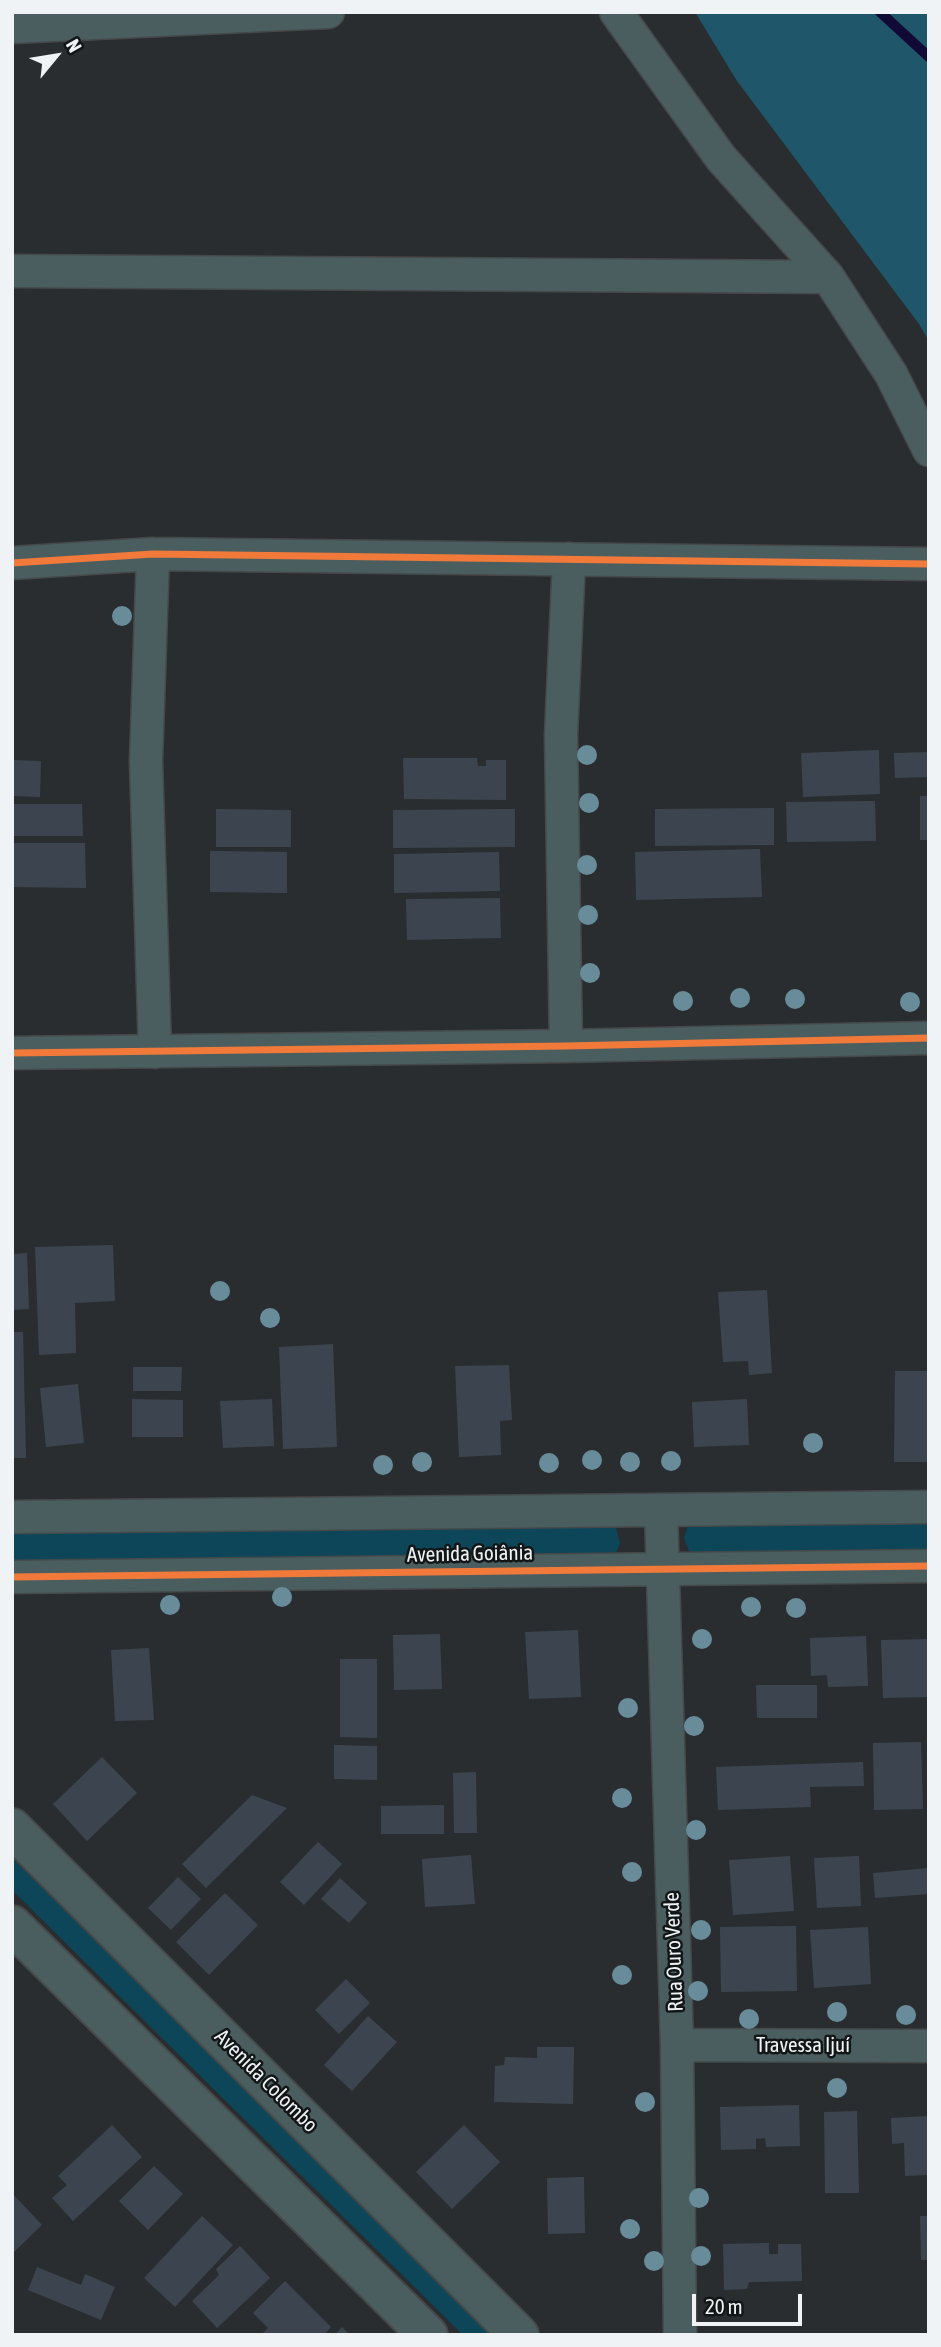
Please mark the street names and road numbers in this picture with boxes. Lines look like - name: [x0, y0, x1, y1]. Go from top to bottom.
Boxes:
- street label: Avenida Goiânia: [407, 1540, 533, 1568]
- street label: Rua Ouro Verde: [659, 1892, 689, 2012]
- street label: Avenida Colombo: [209, 2024, 323, 2138]
- street label: Travessa Ijuí: [756, 2032, 850, 2058]

